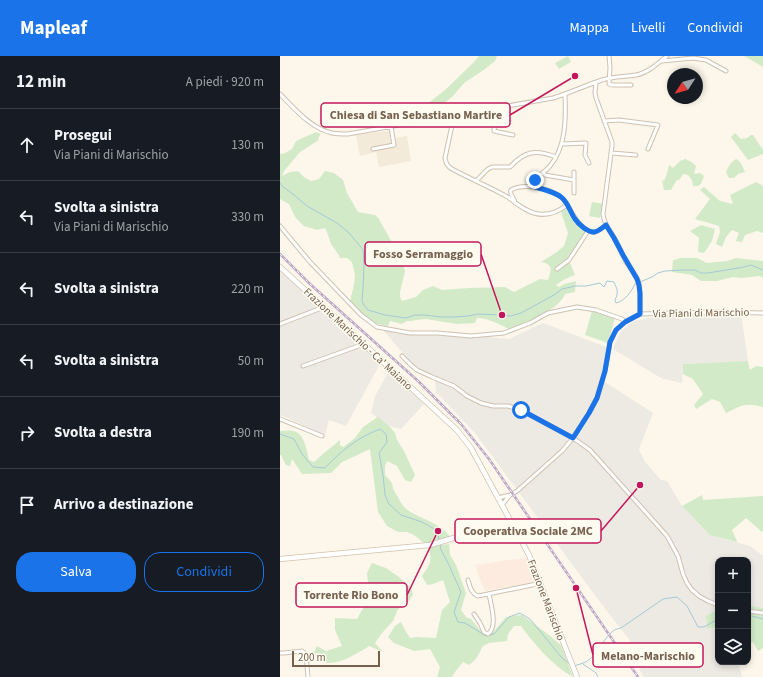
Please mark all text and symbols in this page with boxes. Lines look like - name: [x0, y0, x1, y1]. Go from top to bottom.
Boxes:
- text: Mapleaf: [20, 15, 87, 42]
- text: Mappa: [569, 18, 609, 38]
- text: Livelli: [631, 18, 665, 38]
- text: Condividi: [687, 18, 743, 38]
- north arrow: [667, 68, 703, 104]
- text: 12 min: [16, 70, 66, 94]
- text: A piedi · 920 m: [186, 73, 264, 91]
- callout: Chiesa di San Sebastiano Martire: [321, 103, 510, 127]
- text: Chiesa di San Sebastiano Martire: [330, 107, 502, 124]
- text: Prosegui: [54, 125, 112, 146]
- icon: ahead: [16, 134, 38, 156]
- text: 130 m: [231, 136, 264, 154]
- text: Via Piani di Marischio: [54, 146, 168, 164]
- route end: [526, 171, 544, 189]
- text: Svolta a sinistra: [54, 197, 159, 218]
- icon: left: [16, 206, 38, 228]
- text: 330 m: [231, 208, 264, 226]
- text: Via Piani di Marischio: [54, 218, 168, 236]
- callout: Fosso Serramaggio: [365, 242, 481, 266]
- text: Fosso Serramaggio: [373, 246, 473, 263]
- icon: left: [16, 278, 38, 300]
- text: Svolta a sinistra: [54, 278, 159, 299]
- text: 220 m: [231, 280, 264, 298]
- street label: Frazione Marischio - Ca' Maiano: [300, 284, 416, 394]
- street label: Via Piani di Marischio: [652, 305, 750, 321]
- icon: left: [16, 350, 38, 372]
- text: Svolta a sinistra: [54, 350, 159, 371]
- text: 50 m: [238, 352, 264, 370]
- route start: [512, 401, 530, 419]
- icon: right: [16, 422, 38, 444]
- text: Svolta a destra: [54, 422, 152, 443]
- text: 190 m: [231, 424, 264, 442]
- icon: arrive: [16, 494, 38, 516]
- text: Arrivo a destinazione: [54, 494, 193, 515]
- callout: Cooperativa Sociale 2MC: [455, 519, 601, 543]
- text: Cooperativa Sociale 2MC: [463, 523, 593, 540]
- button: Salva: [16, 552, 136, 592]
- button: Condividi: [144, 552, 264, 592]
- street label: Frazione Marischio: [524, 557, 568, 643]
- map controls: [715, 557, 751, 665]
- button: +: [715, 557, 751, 593]
- callout: Torrente Rio Bono: [296, 583, 407, 607]
- text: Torrente Rio Bono: [303, 587, 399, 604]
- button: −: [715, 593, 751, 629]
- button: layers: [715, 629, 751, 665]
- callout: Melano-Marischio: [593, 643, 703, 667]
- text: Melano-Marischio: [601, 648, 695, 665]
- scale bar: [292, 649, 380, 668]
- text: 200 m: [298, 650, 326, 665]

